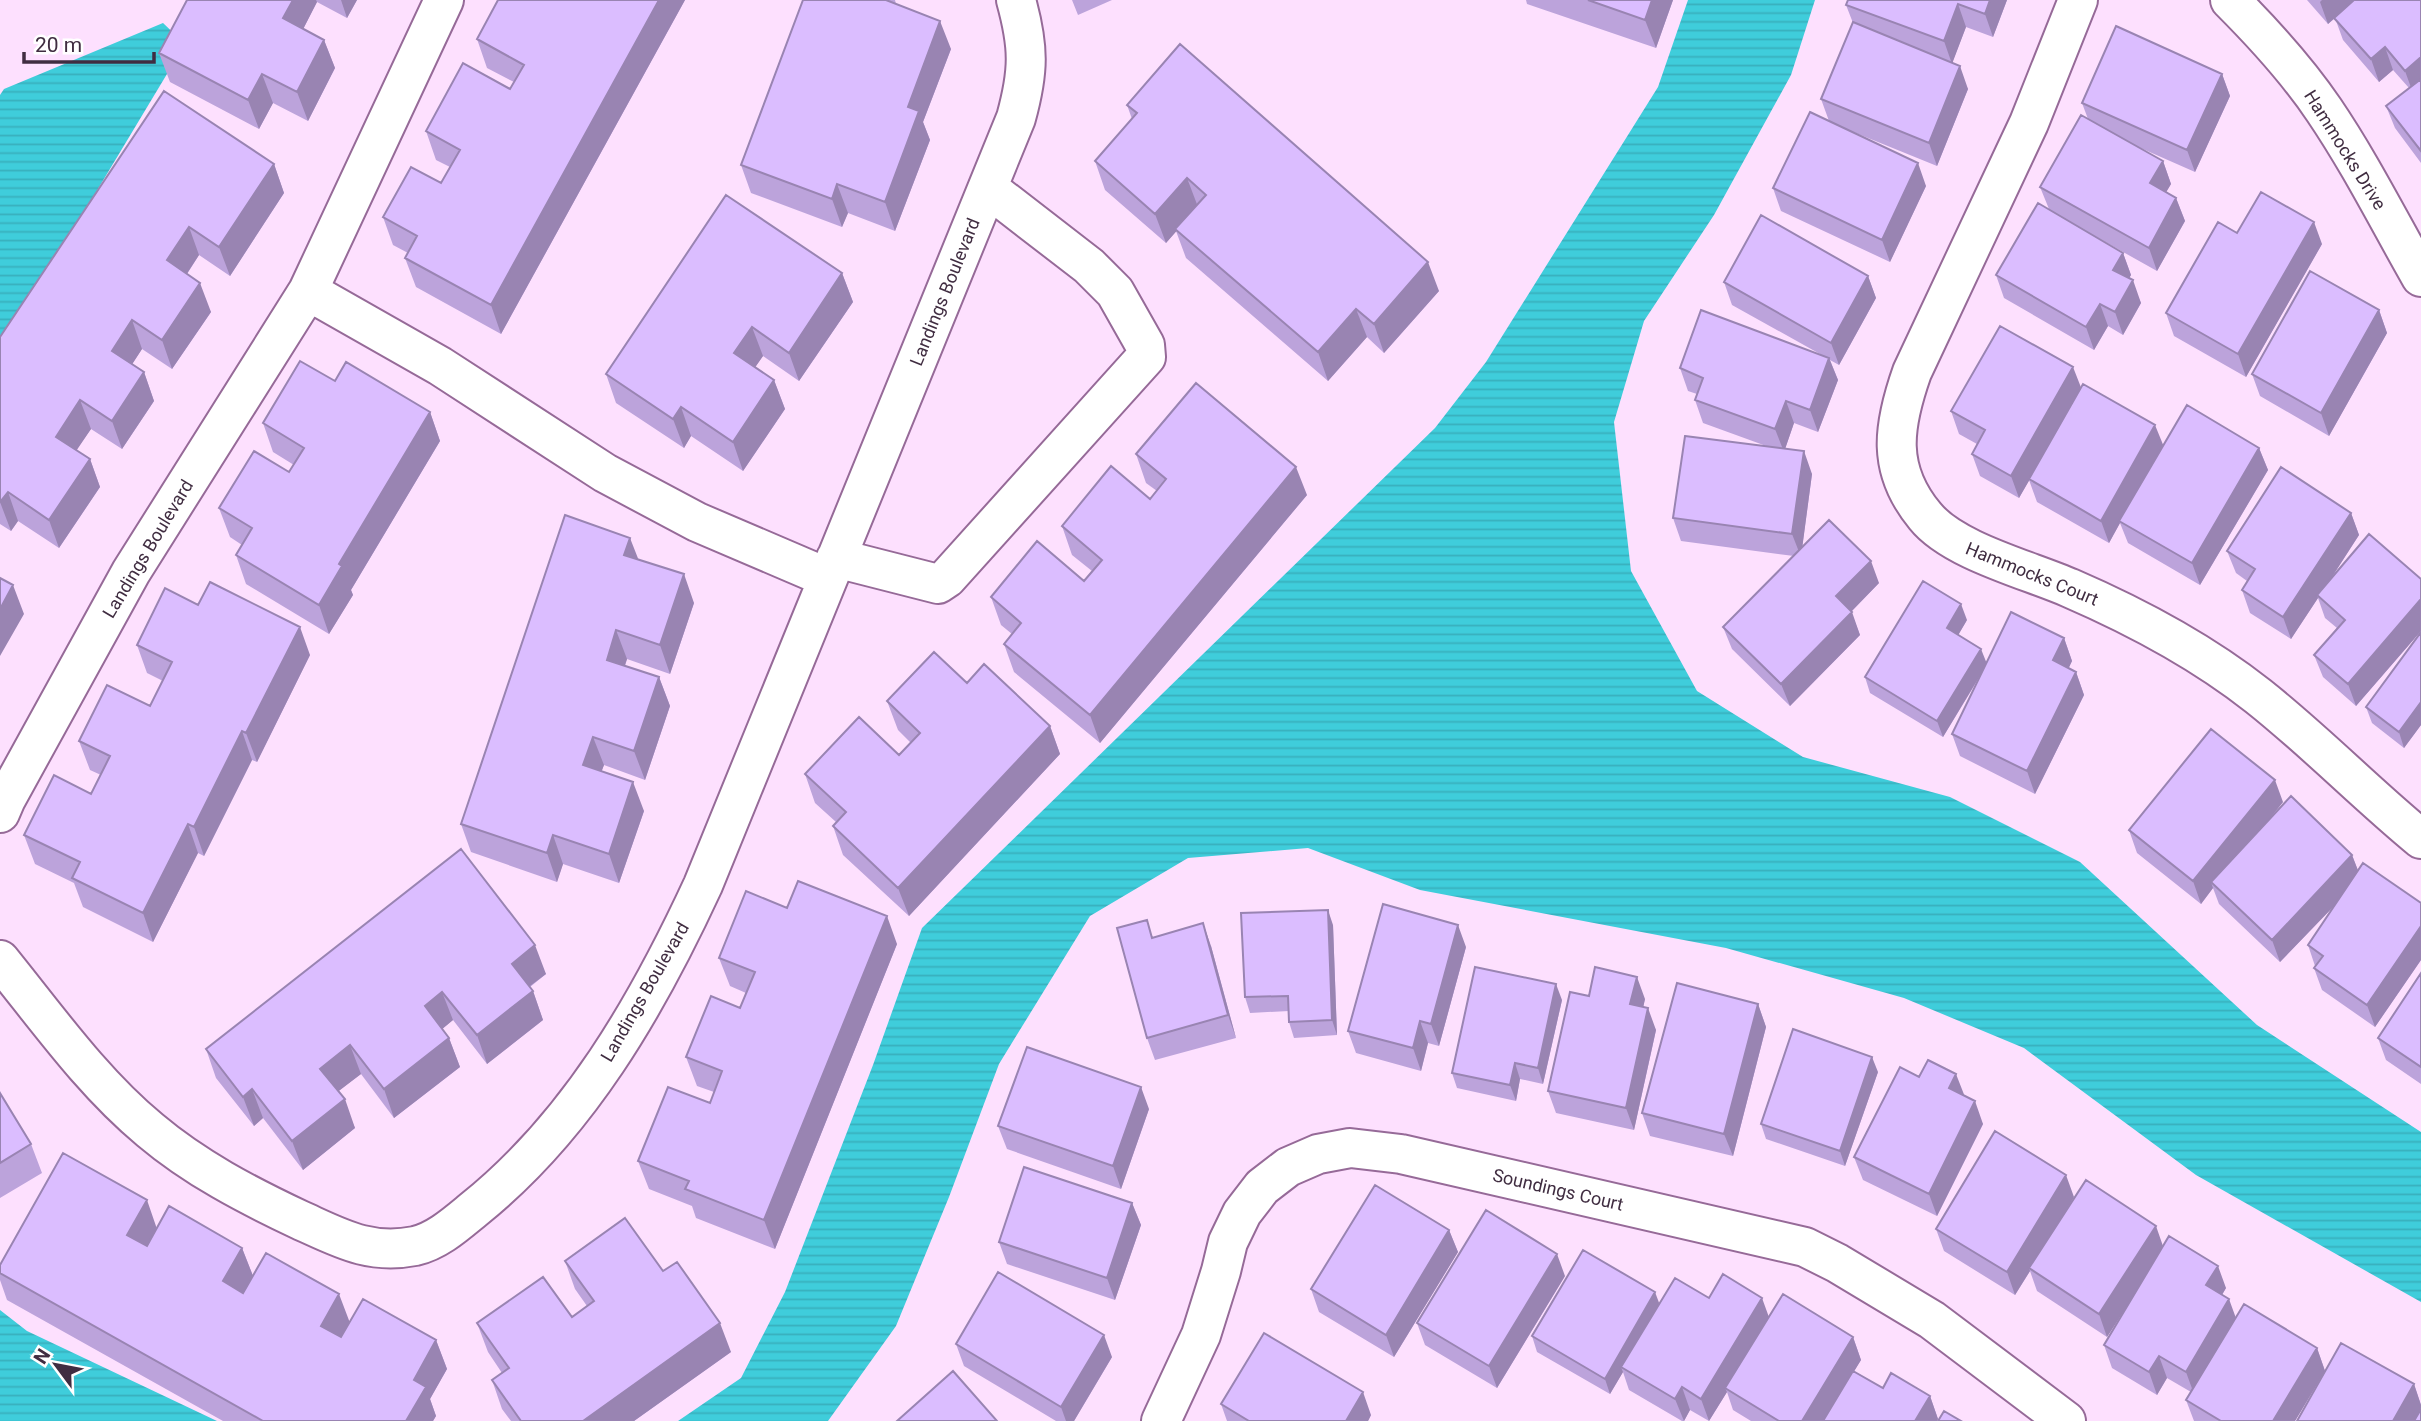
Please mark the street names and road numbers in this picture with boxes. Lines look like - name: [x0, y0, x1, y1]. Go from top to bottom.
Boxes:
- street label: Hammocks Drive: [2300, 86, 2391, 213]
- street label: Landings Boulevard: [905, 215, 984, 369]
- street label: Landings Boulevard: [98, 476, 197, 622]
- street label: Hammocks Court: [1963, 537, 2102, 610]
- street label: Landings Boulevard: [596, 918, 693, 1065]
- street label: Soundings Court: [1491, 1164, 1626, 1215]

